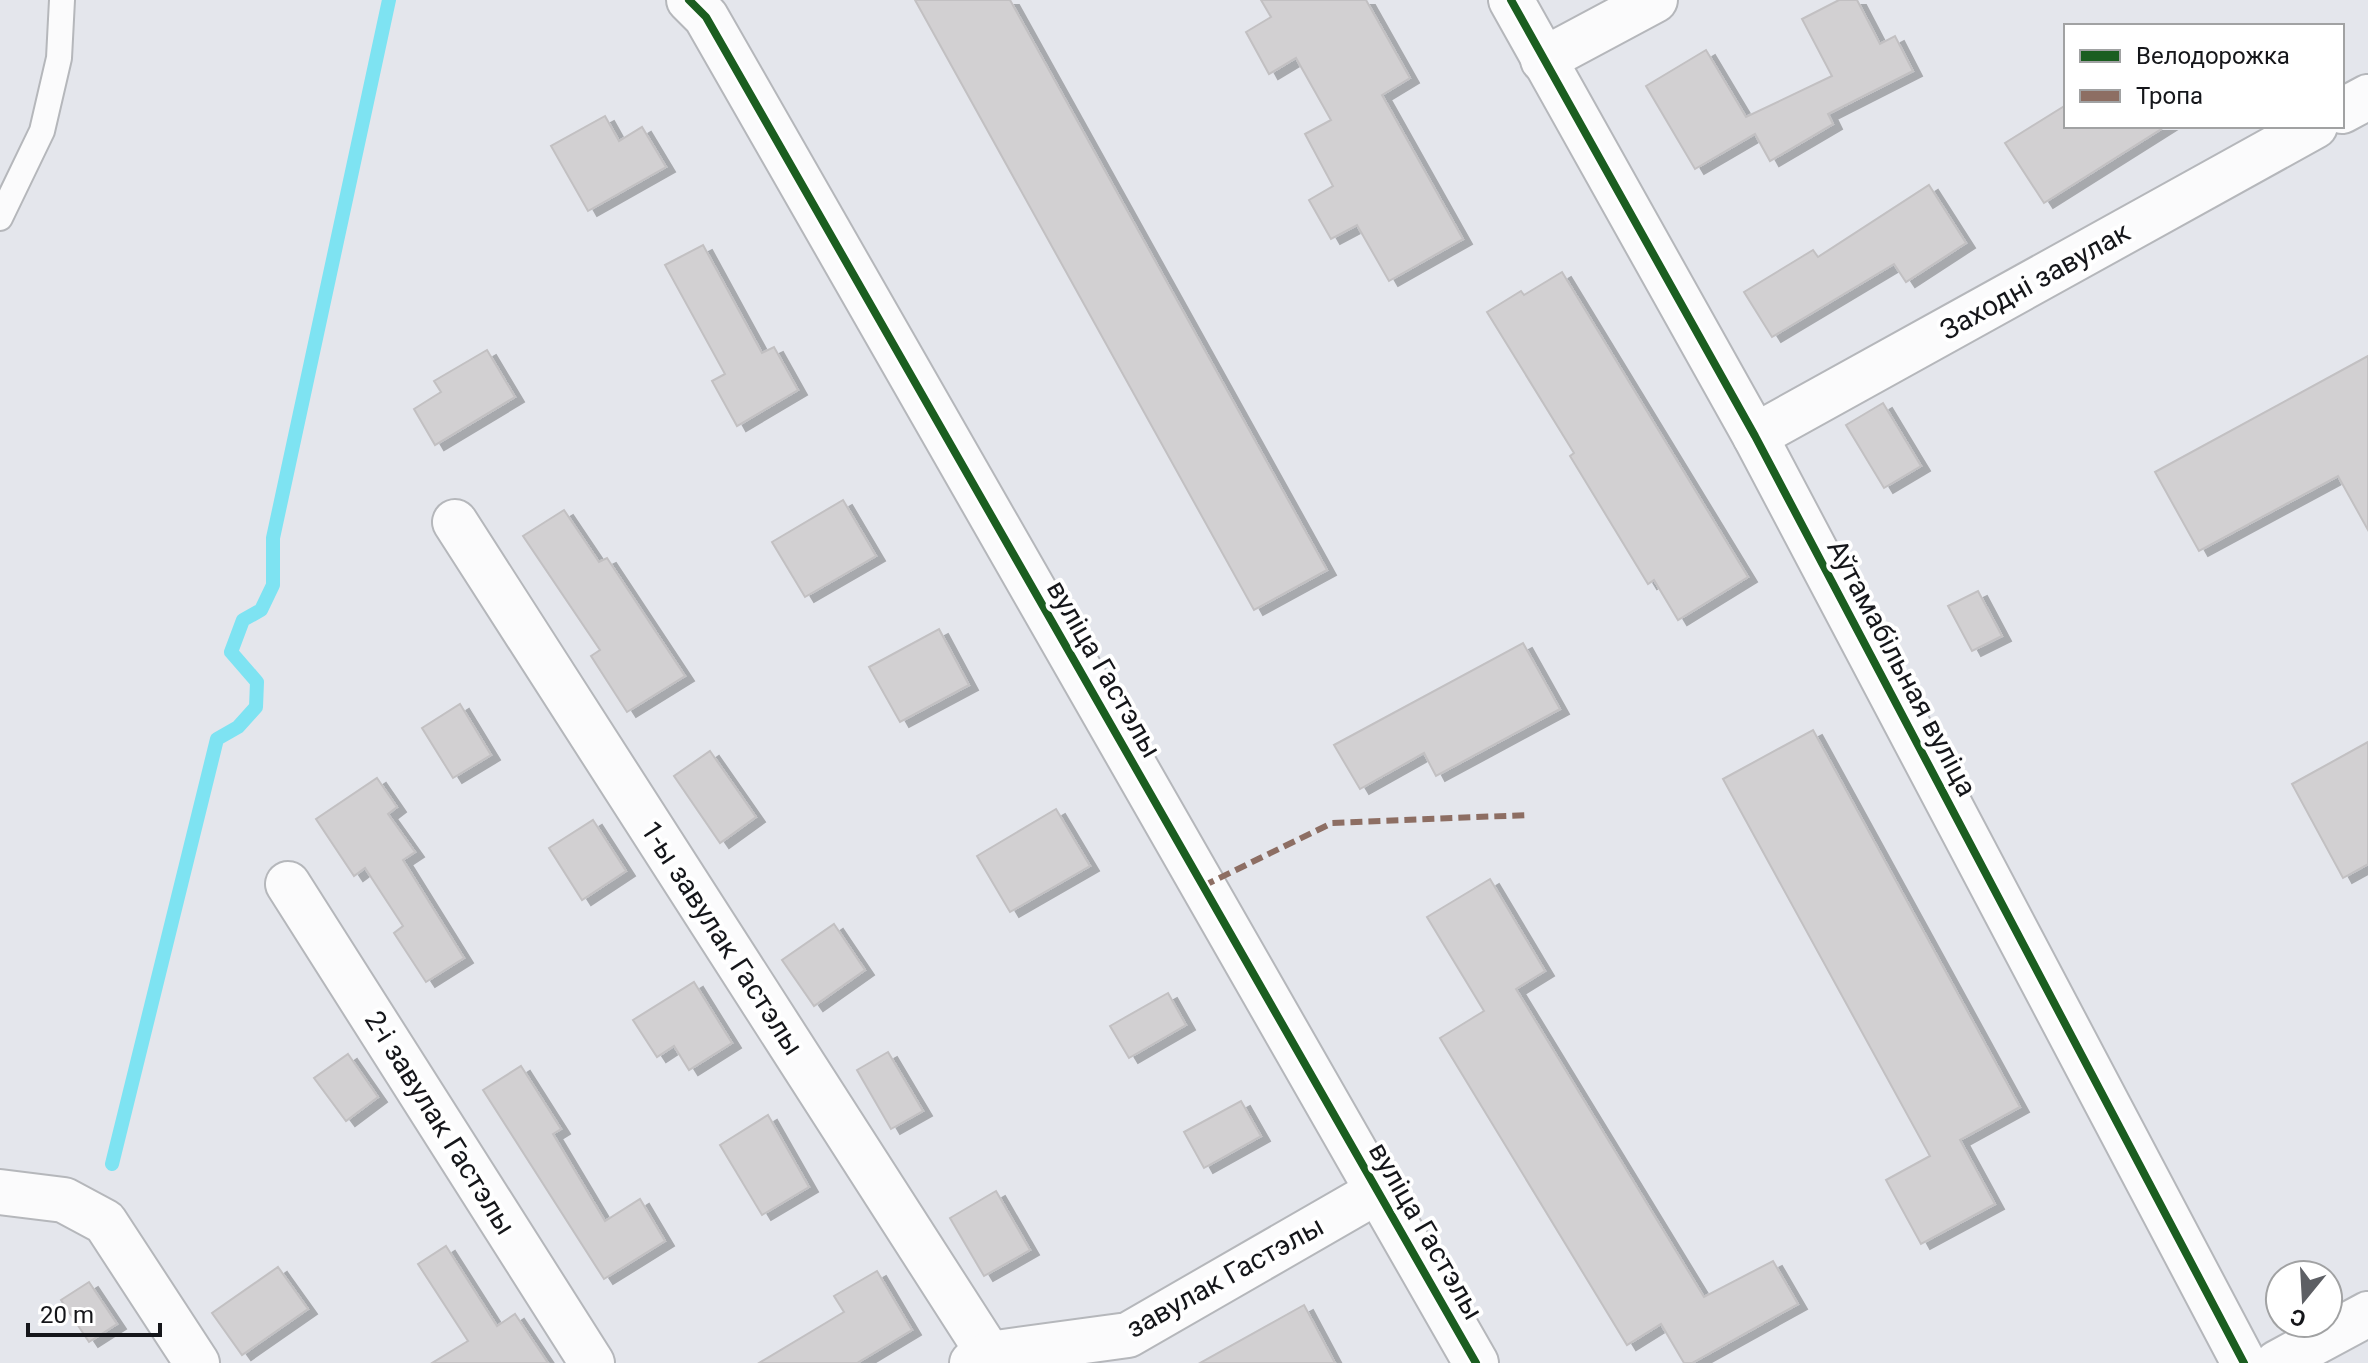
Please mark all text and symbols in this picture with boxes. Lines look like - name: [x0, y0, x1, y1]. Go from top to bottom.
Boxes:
- legend: [2064, 24, 2344, 128]
- text: Велодорожка: [2136, 42, 2290, 70]
- text: Тропа: [2136, 82, 2203, 110]
- street label: Заходні завулак: [1934, 215, 2136, 347]
- street label: Аўтамабільная вуліца: [1820, 534, 1984, 802]
- street label: вуліца Гастэлы: [1040, 575, 1168, 763]
- street label: 1-ы завулак Гастэлы: [634, 815, 810, 1061]
- street label: 2-і завулак Гастэлы: [358, 1005, 522, 1241]
- street label: вуліца Гастэлы: [1362, 1137, 1490, 1325]
- street label: завулак Гастэлы: [1121, 1209, 1329, 1345]
- north arrow: [2264, 1259, 2344, 1339]
- scale bar: [28, 1287, 160, 1337]
- text: 20 m: [40, 1301, 94, 1329]
- text: С: [2287, 1303, 2309, 1332]

